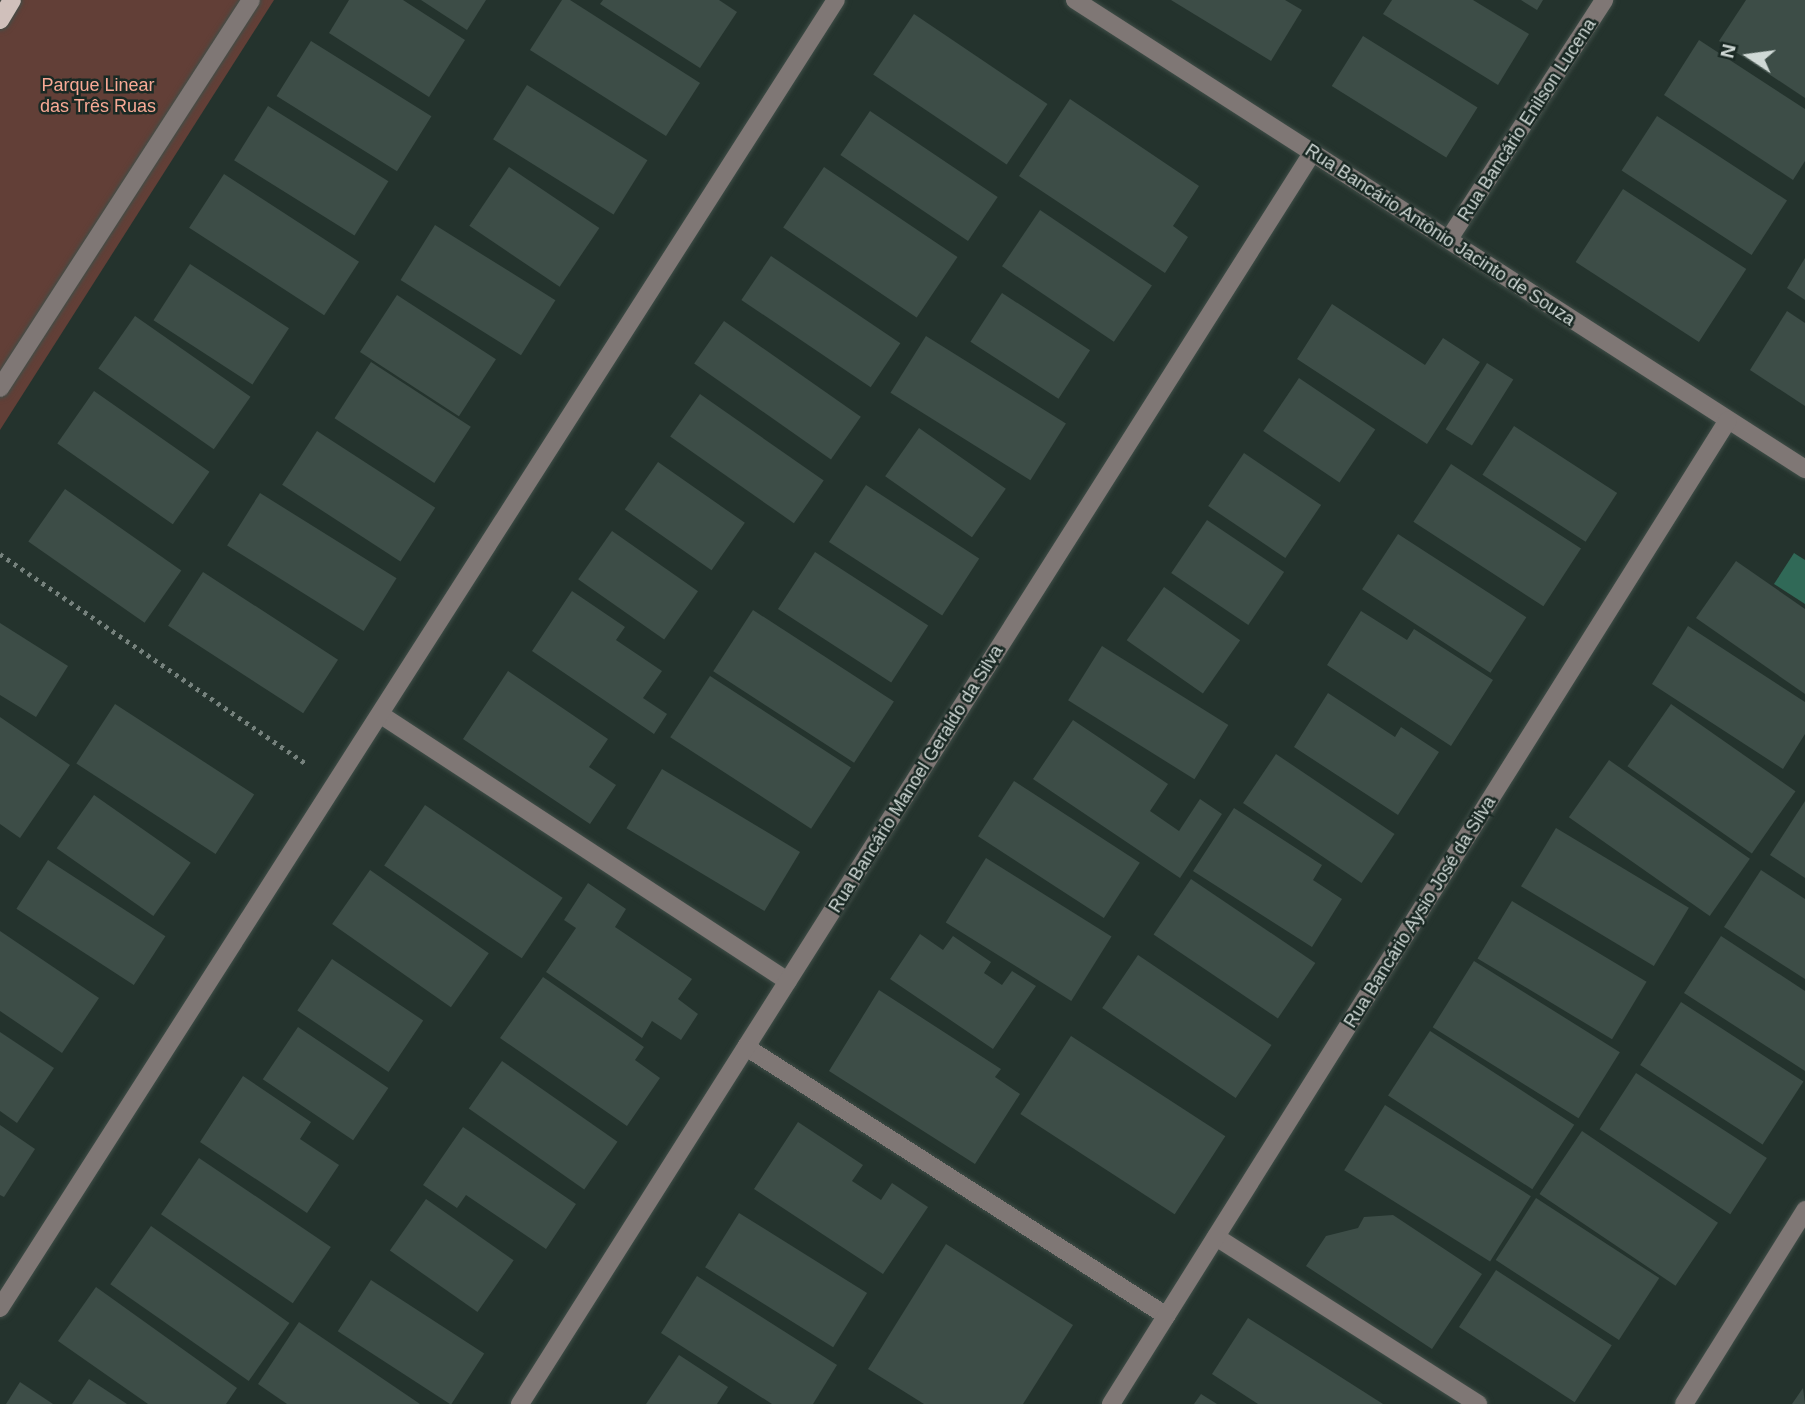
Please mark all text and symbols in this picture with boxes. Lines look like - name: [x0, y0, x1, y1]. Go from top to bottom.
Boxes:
- street label: Rua Bancário Enilson Lucena: [1453, 15, 1601, 225]
- north arrow: [1714, 21, 1784, 91]
- text: N: [1716, 42, 1740, 60]
- park label: Parque Linear das Três Ruas: [40, 75, 156, 118]
- street label: Rua Bancário Antônio Jacinto de Souza: [1301, 139, 1579, 331]
- street label: Rua Bancário Manoel Geraldo da Silva: [824, 641, 1008, 917]
- street label: Rua Bancário Aysio José da Silva: [1339, 792, 1501, 1032]

